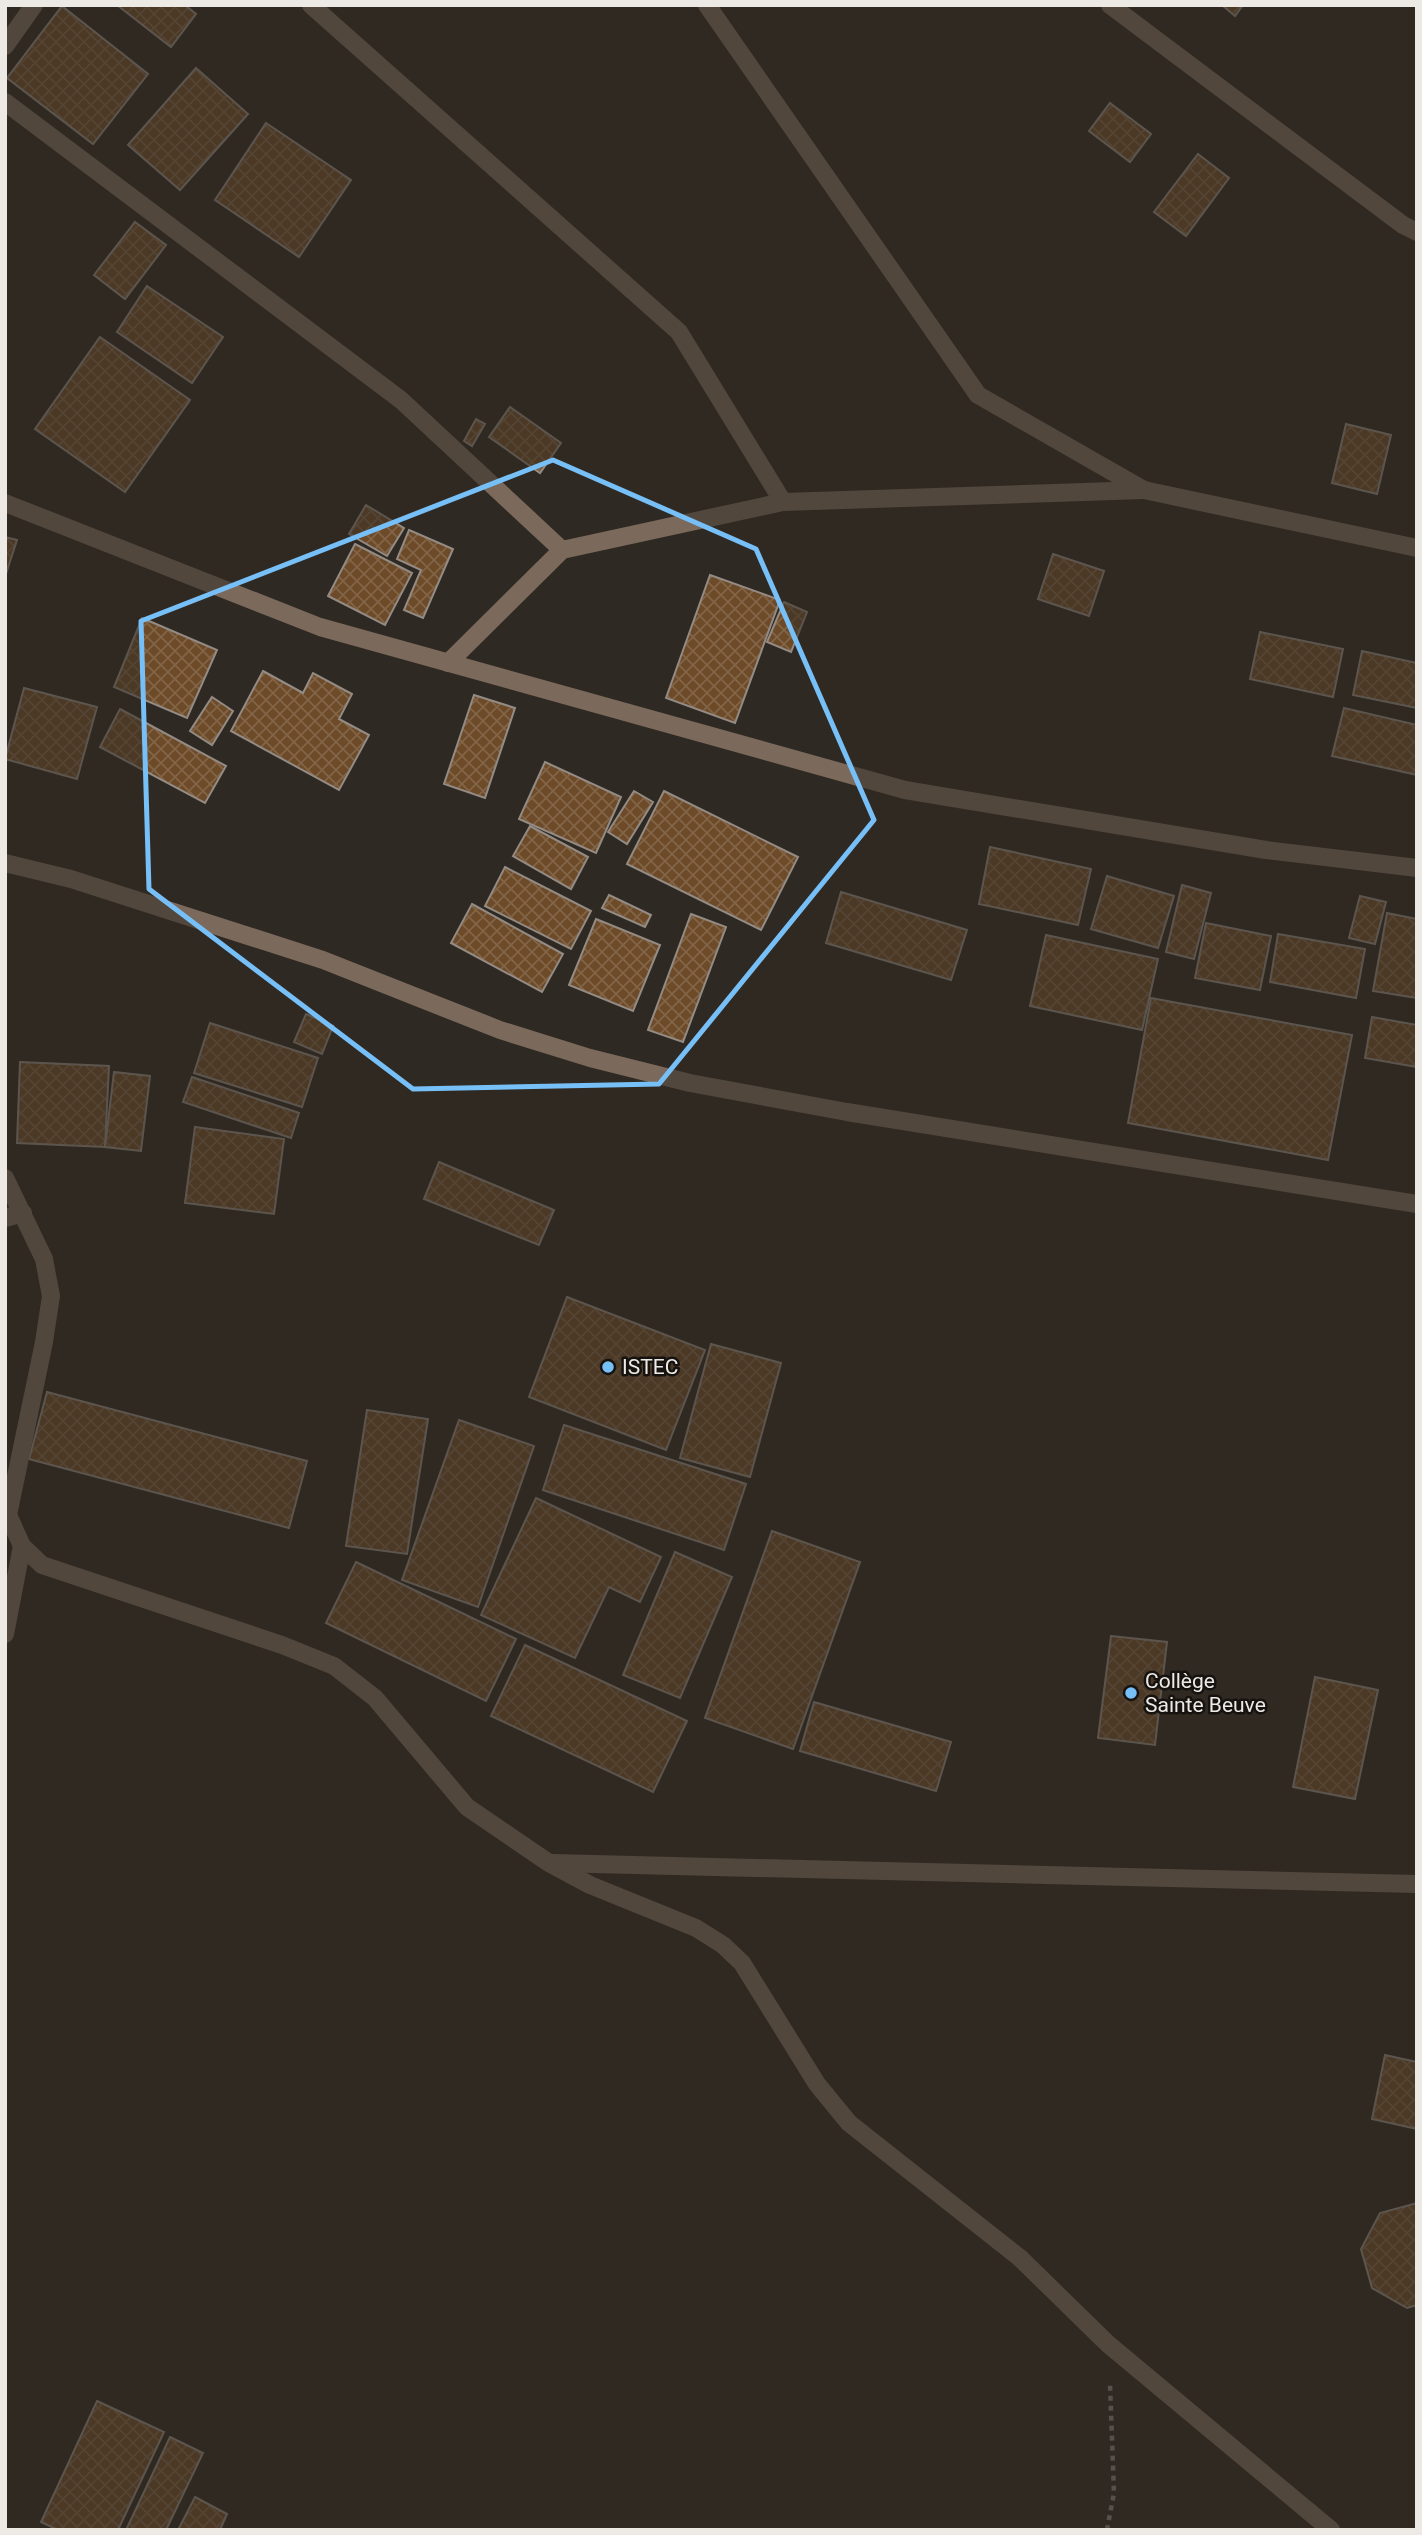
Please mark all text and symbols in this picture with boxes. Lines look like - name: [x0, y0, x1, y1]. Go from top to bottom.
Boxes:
- place label: ISTEC: [622, 1355, 678, 1379]
- marker: ISTEC: [600, 1359, 616, 1375]
- place label: Collège Sainte Beuve: [1145, 1669, 1266, 1717]
- marker: Collège Sainte Beuve: [1123, 1685, 1139, 1701]

